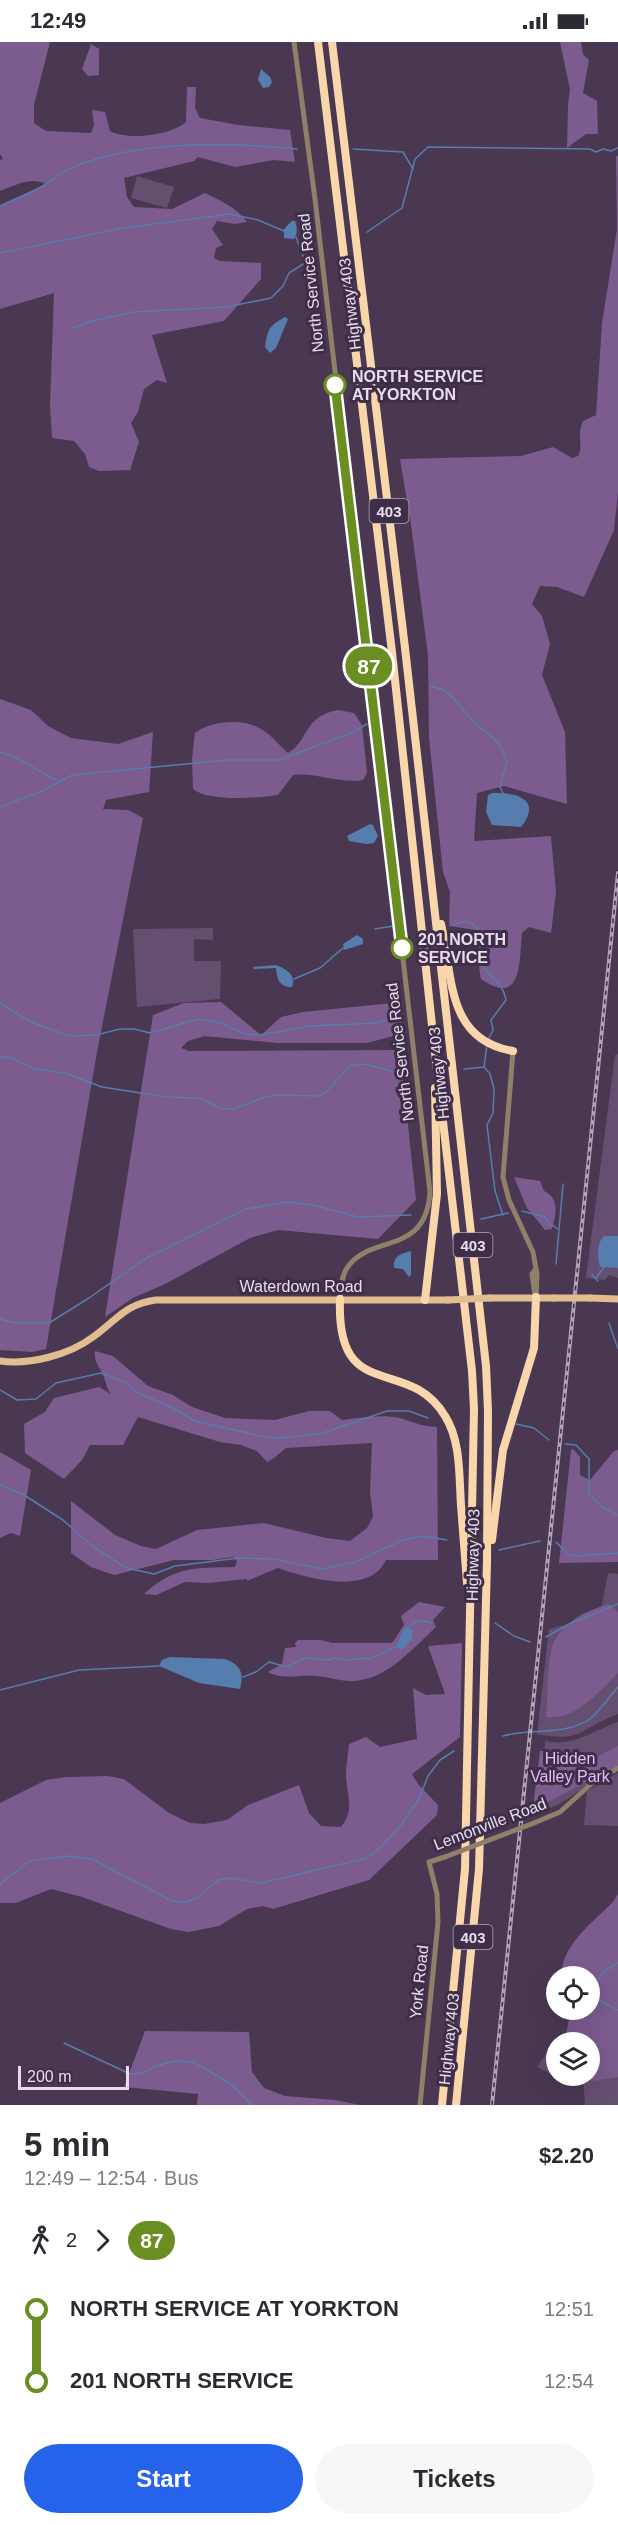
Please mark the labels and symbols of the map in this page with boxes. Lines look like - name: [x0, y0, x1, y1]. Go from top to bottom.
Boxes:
- street label: North Service Road: [295, 213, 327, 353]
- street label: Highway 403: [336, 257, 364, 351]
- place label: NORTH SERVICE AT YORKTON: [352, 368, 484, 403]
- marker: NORTH SERVICE AT YORKTON: [324, 374, 346, 396]
- road number: 403: [370, 499, 408, 523]
- line badge: 87: [342, 646, 396, 686]
- place label: 201 NORTH SERVICE: [418, 931, 506, 966]
- marker: 201 NORTH SERVICE: [391, 937, 413, 959]
- street label: North Service Road: [383, 982, 417, 1122]
- street label: Highway 403: [426, 1026, 452, 1120]
- road number: 403: [454, 1233, 492, 1257]
- street label: Waterdown Road: [239, 1278, 363, 1295]
- street label: Highway 403: [464, 1509, 482, 1601]
- park label: Hidden Valley Park: [530, 1750, 611, 1785]
- street label: Lemonville Road: [431, 1795, 549, 1853]
- road number: 403: [454, 1925, 492, 1949]
- street label: York Road: [407, 1944, 431, 2020]
- street label: Highway 403: [436, 1992, 462, 2086]
- scale bar: [18, 2063, 129, 2090]

